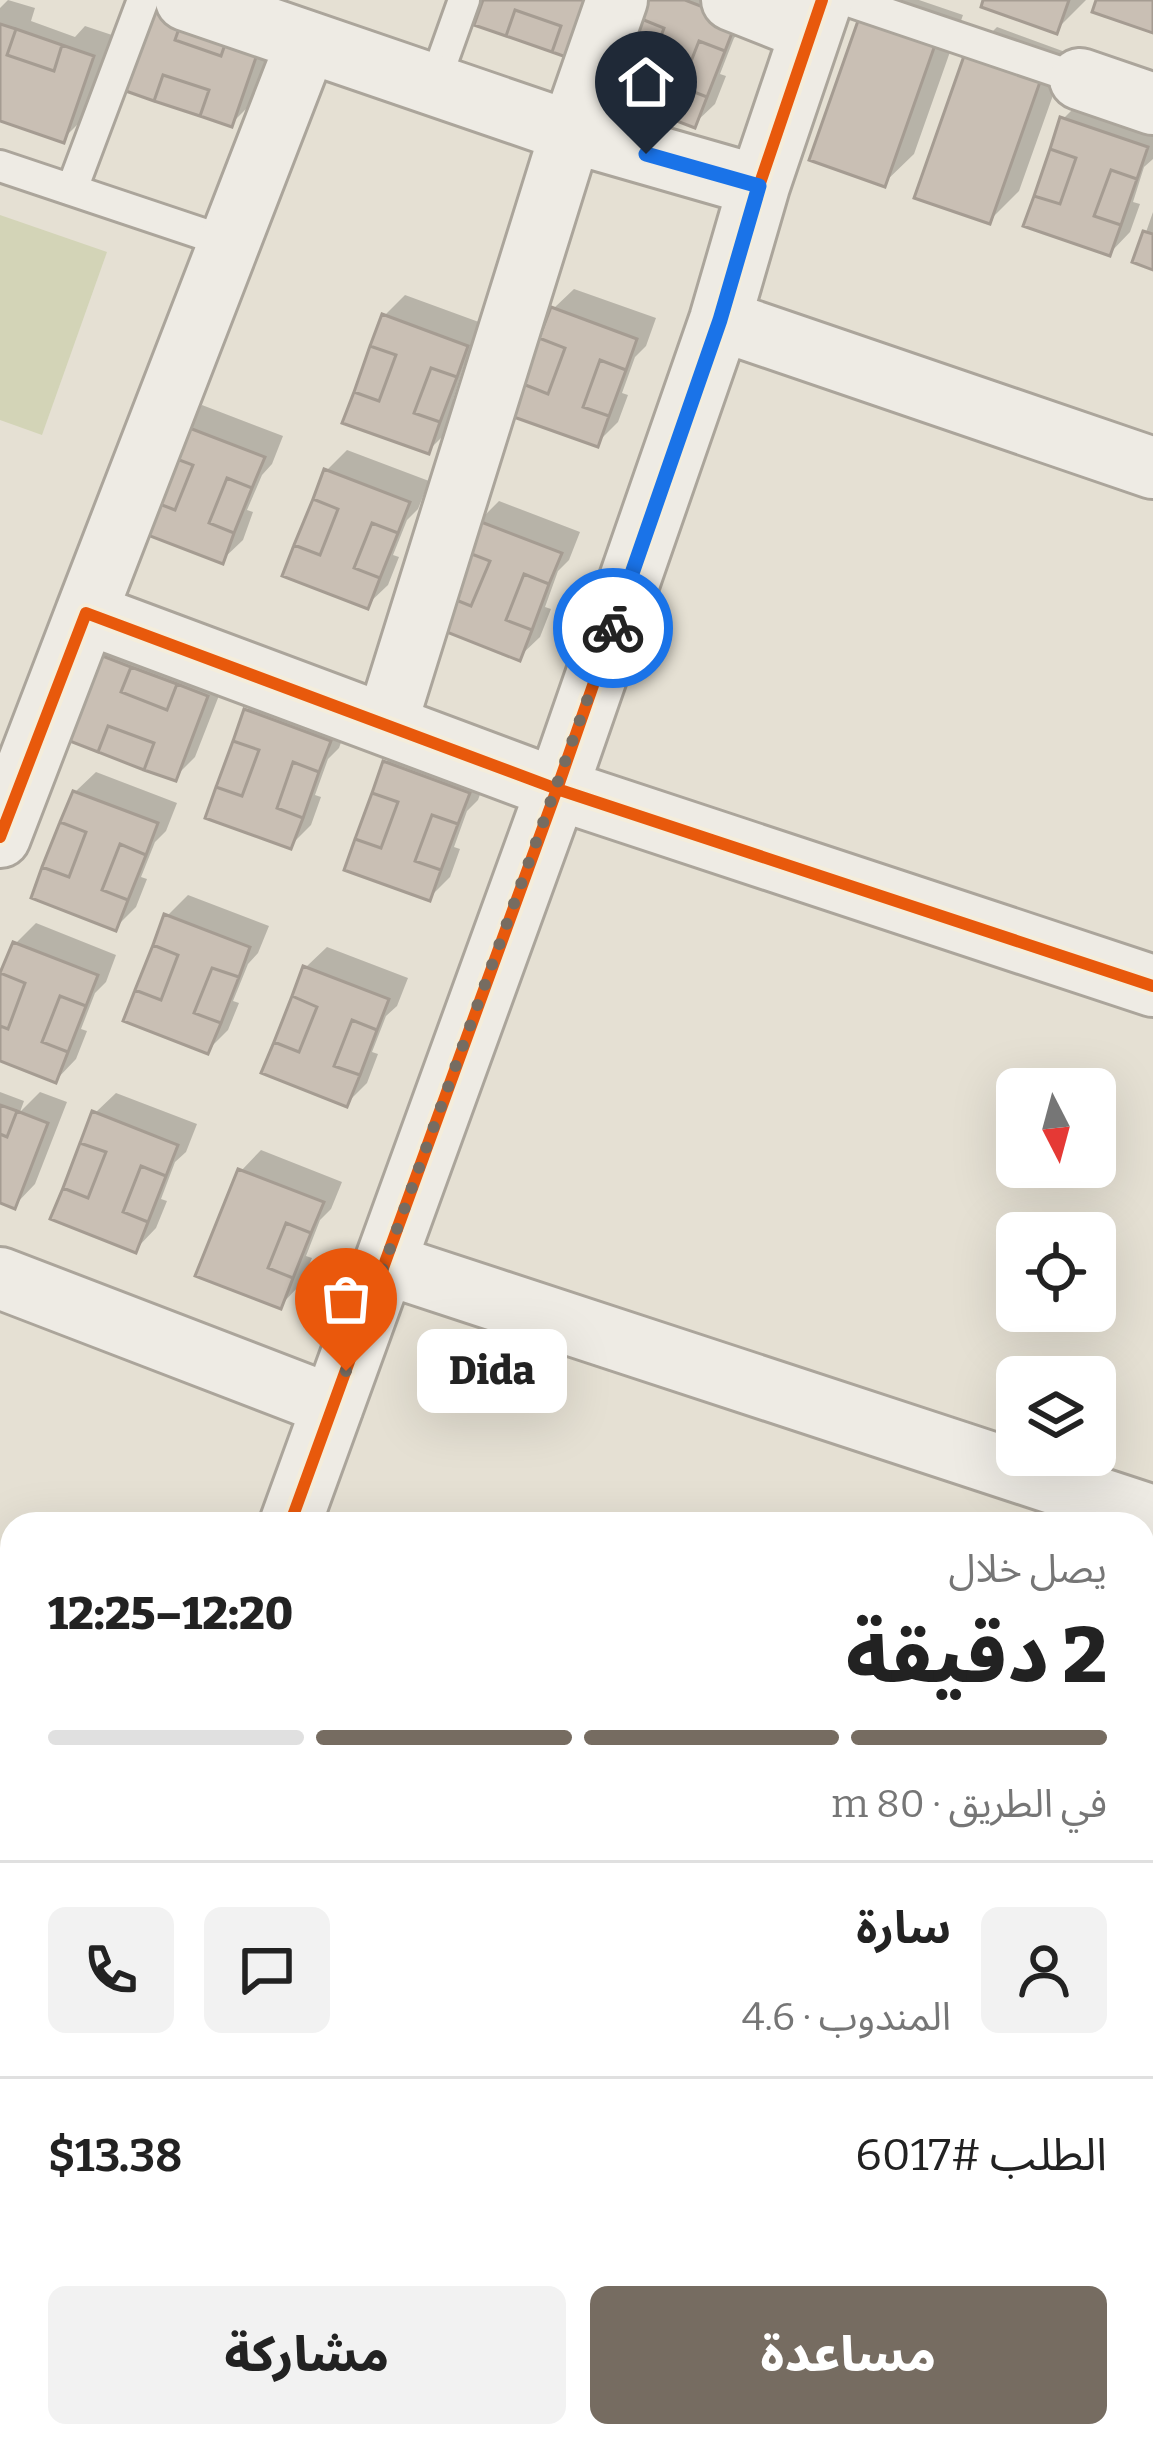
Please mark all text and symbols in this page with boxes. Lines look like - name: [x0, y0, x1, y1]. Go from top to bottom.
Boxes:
- pin: [595, 31, 697, 154]
- icon: home: [613, 49, 679, 115]
- courier: [553, 568, 673, 688]
- icon: bike: [580, 595, 646, 661]
- north arrow: [996, 1068, 1116, 1188]
- map controls: [996, 1068, 1116, 1476]
- button: locate: [996, 1212, 1116, 1332]
- pin: [295, 1248, 397, 1371]
- icon: bag: [313, 1266, 379, 1332]
- callout: Dida: [418, 1329, 568, 1413]
- text: Dida: [449, 1348, 535, 1394]
- button: layers: [996, 1356, 1116, 1476]
- text: يصل خلال: [949, 1546, 1107, 1592]
- text: 12:20–12:25: [48, 1587, 293, 1641]
- text: 2 دقيقة: [845, 1609, 1107, 1703]
- text: في الطريق · 80 m: [831, 1781, 1107, 1827]
- text: سارة: [856, 1901, 951, 1955]
- button: phone: [48, 1907, 174, 2033]
- button: chat: [204, 1907, 330, 2033]
- button: person: [981, 1907, 1107, 2033]
- text: المندوب · 4.6: [742, 1994, 951, 2040]
- text: الطلب #6017: [855, 2128, 1107, 2182]
- text: $13.38: [48, 2129, 182, 2183]
- button: مشاركة: [48, 2286, 566, 2424]
- button: مساعدة: [590, 2286, 1107, 2424]

